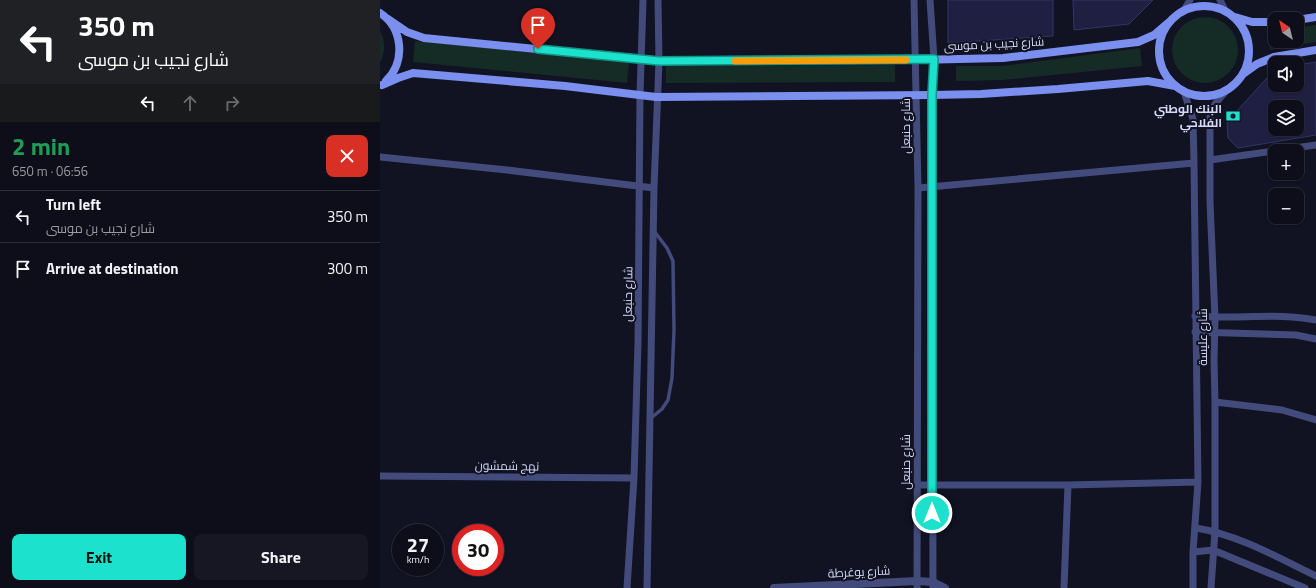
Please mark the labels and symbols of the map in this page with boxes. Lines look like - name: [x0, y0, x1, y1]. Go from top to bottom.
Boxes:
- pin: [521, 8, 555, 49]
- north arrow: [1268, 12, 1304, 48]
- street label: شارع نجيب بن موسى: [943, 31, 1045, 56]
- street label: شارع حنبعل: [896, 98, 915, 154]
- place label: البنك الوطني الفلاحي: [1154, 99, 1222, 133]
- bank icon: البنك الوطني الفلاحي: [1225, 108, 1241, 124]
- street label: شارع حنبعل: [618, 266, 637, 322]
- street label: شارع عليسة: [1193, 308, 1212, 366]
- street label: شارع حنبعل: [896, 434, 915, 490]
- street label: نهج شمشون: [475, 455, 539, 476]
- position arrow: [911, 492, 953, 534]
- speed limit sign: 30: [452, 524, 504, 576]
- street label: شارع يوغرطة: [827, 560, 891, 583]

